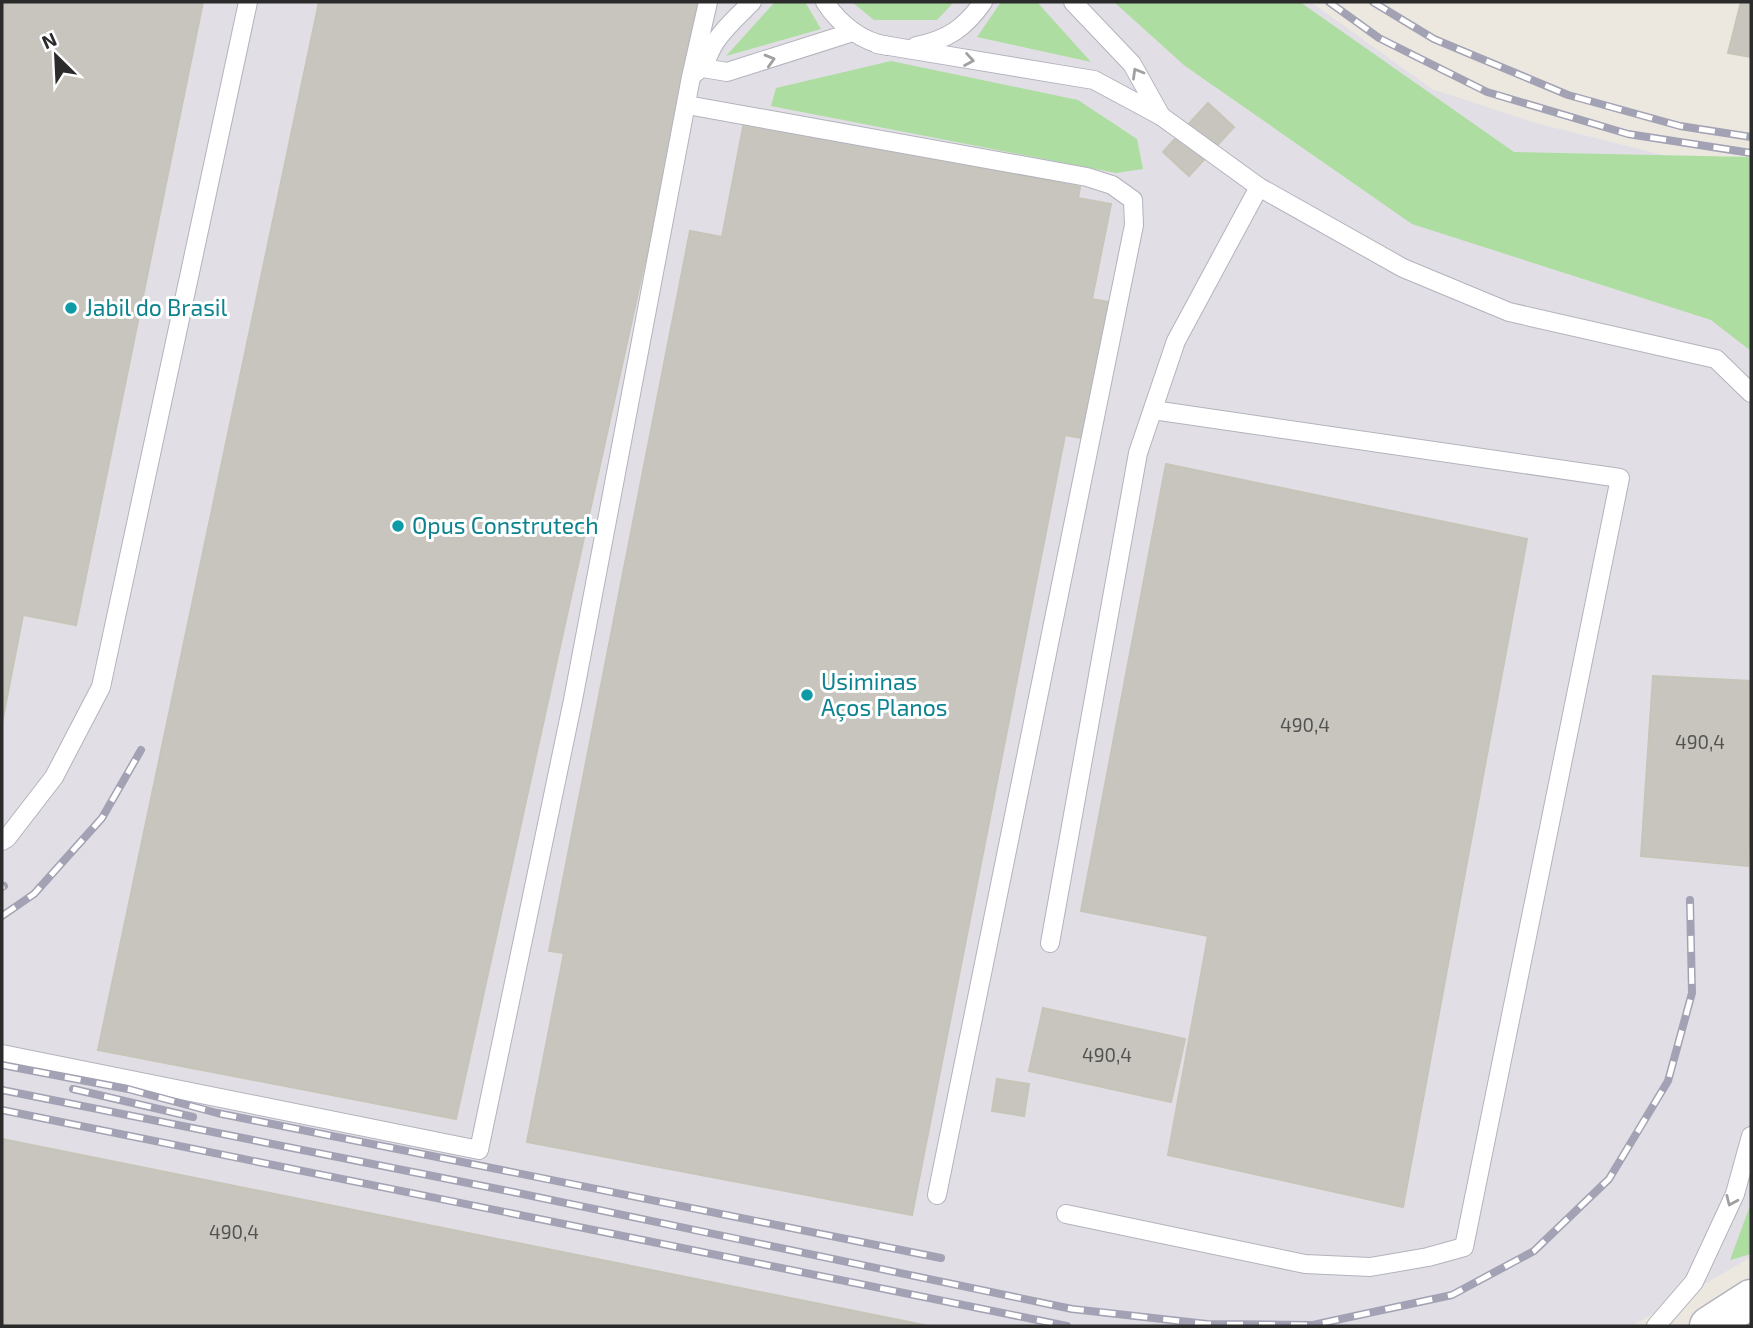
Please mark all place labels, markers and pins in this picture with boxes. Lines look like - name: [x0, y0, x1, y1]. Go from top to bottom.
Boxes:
- place label: Jabil do Brasil: [85, 293, 228, 321]
- marker: Jabil do Brasil: [63, 300, 79, 316]
- place label: Opus Construtech: [412, 511, 599, 539]
- marker: Opus Construtech: [390, 518, 406, 534]
- place label: Usiminas Aços Planos: [821, 667, 947, 722]
- marker: Usiminas Aços Planos: [799, 687, 815, 703]

